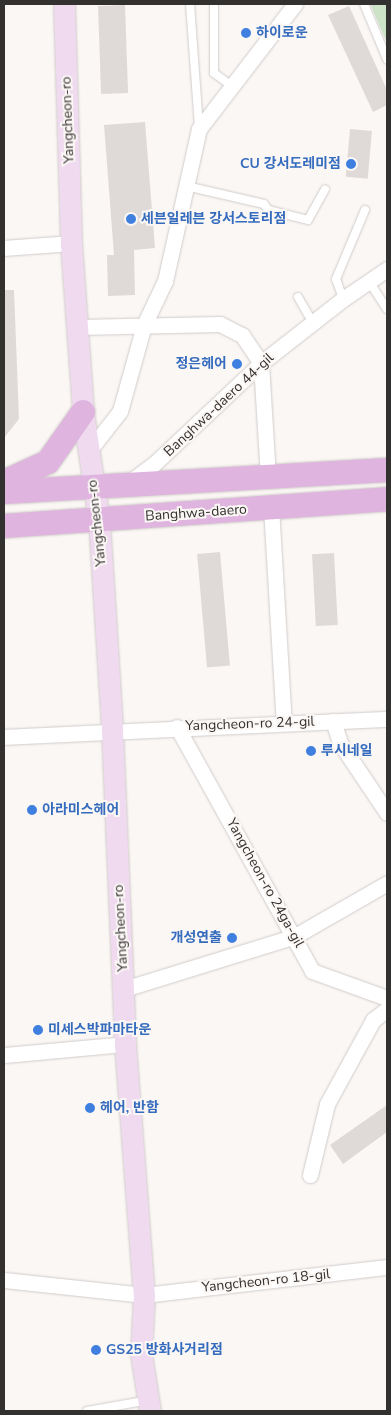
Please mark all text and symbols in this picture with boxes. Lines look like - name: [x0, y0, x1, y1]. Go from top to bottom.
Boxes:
- place label: 하이로운: [256, 25, 308, 41]
- marker: 하이로운: [240, 27, 252, 39]
- street label: Yangcheon-ro: [58, 76, 78, 164]
- place label: CU 강서도레미점: [240, 156, 341, 172]
- marker: CU 강서도레미점: [345, 158, 357, 170]
- place label: 세븐일레븐 강서스토리점: [141, 211, 286, 227]
- marker: 세븐일레븐 강서스토리점: [125, 213, 137, 225]
- street label: Banghwa-daero 44-gil: [161, 350, 277, 460]
- place label: 정은헤어: [175, 356, 227, 372]
- marker: 정은헤어: [231, 358, 243, 370]
- street label: Yangcheon-ro: [84, 479, 110, 567]
- street label: Banghwa-daero: [145, 501, 247, 525]
- street label: Yangcheon-ro 24-gil: [185, 713, 315, 735]
- place label: 루시네일: [321, 743, 373, 759]
- marker: 루시네일: [305, 745, 317, 757]
- place label: 아라미스헤어: [42, 802, 119, 818]
- marker: 아라미스헤어: [26, 804, 38, 816]
- street label: Yangcheon-ro 24ga-gil: [223, 816, 307, 950]
- street label: Yangcheon-ro: [110, 884, 132, 972]
- place label: 개성연출: [170, 930, 222, 946]
- marker: 개성연출: [226, 932, 238, 944]
- place label: 미세스박파마타운: [48, 1022, 151, 1038]
- marker: 미세스박파마타운: [32, 1024, 44, 1036]
- place label: 헤어, 반함: [100, 1100, 159, 1116]
- marker: 헤어, 반함: [84, 1102, 96, 1114]
- street label: Yangcheon-ro 18-gil: [201, 1266, 331, 1296]
- place label: GS25 방화사거리점: [106, 1342, 223, 1358]
- marker: GS25 방화사거리점: [90, 1344, 102, 1356]

